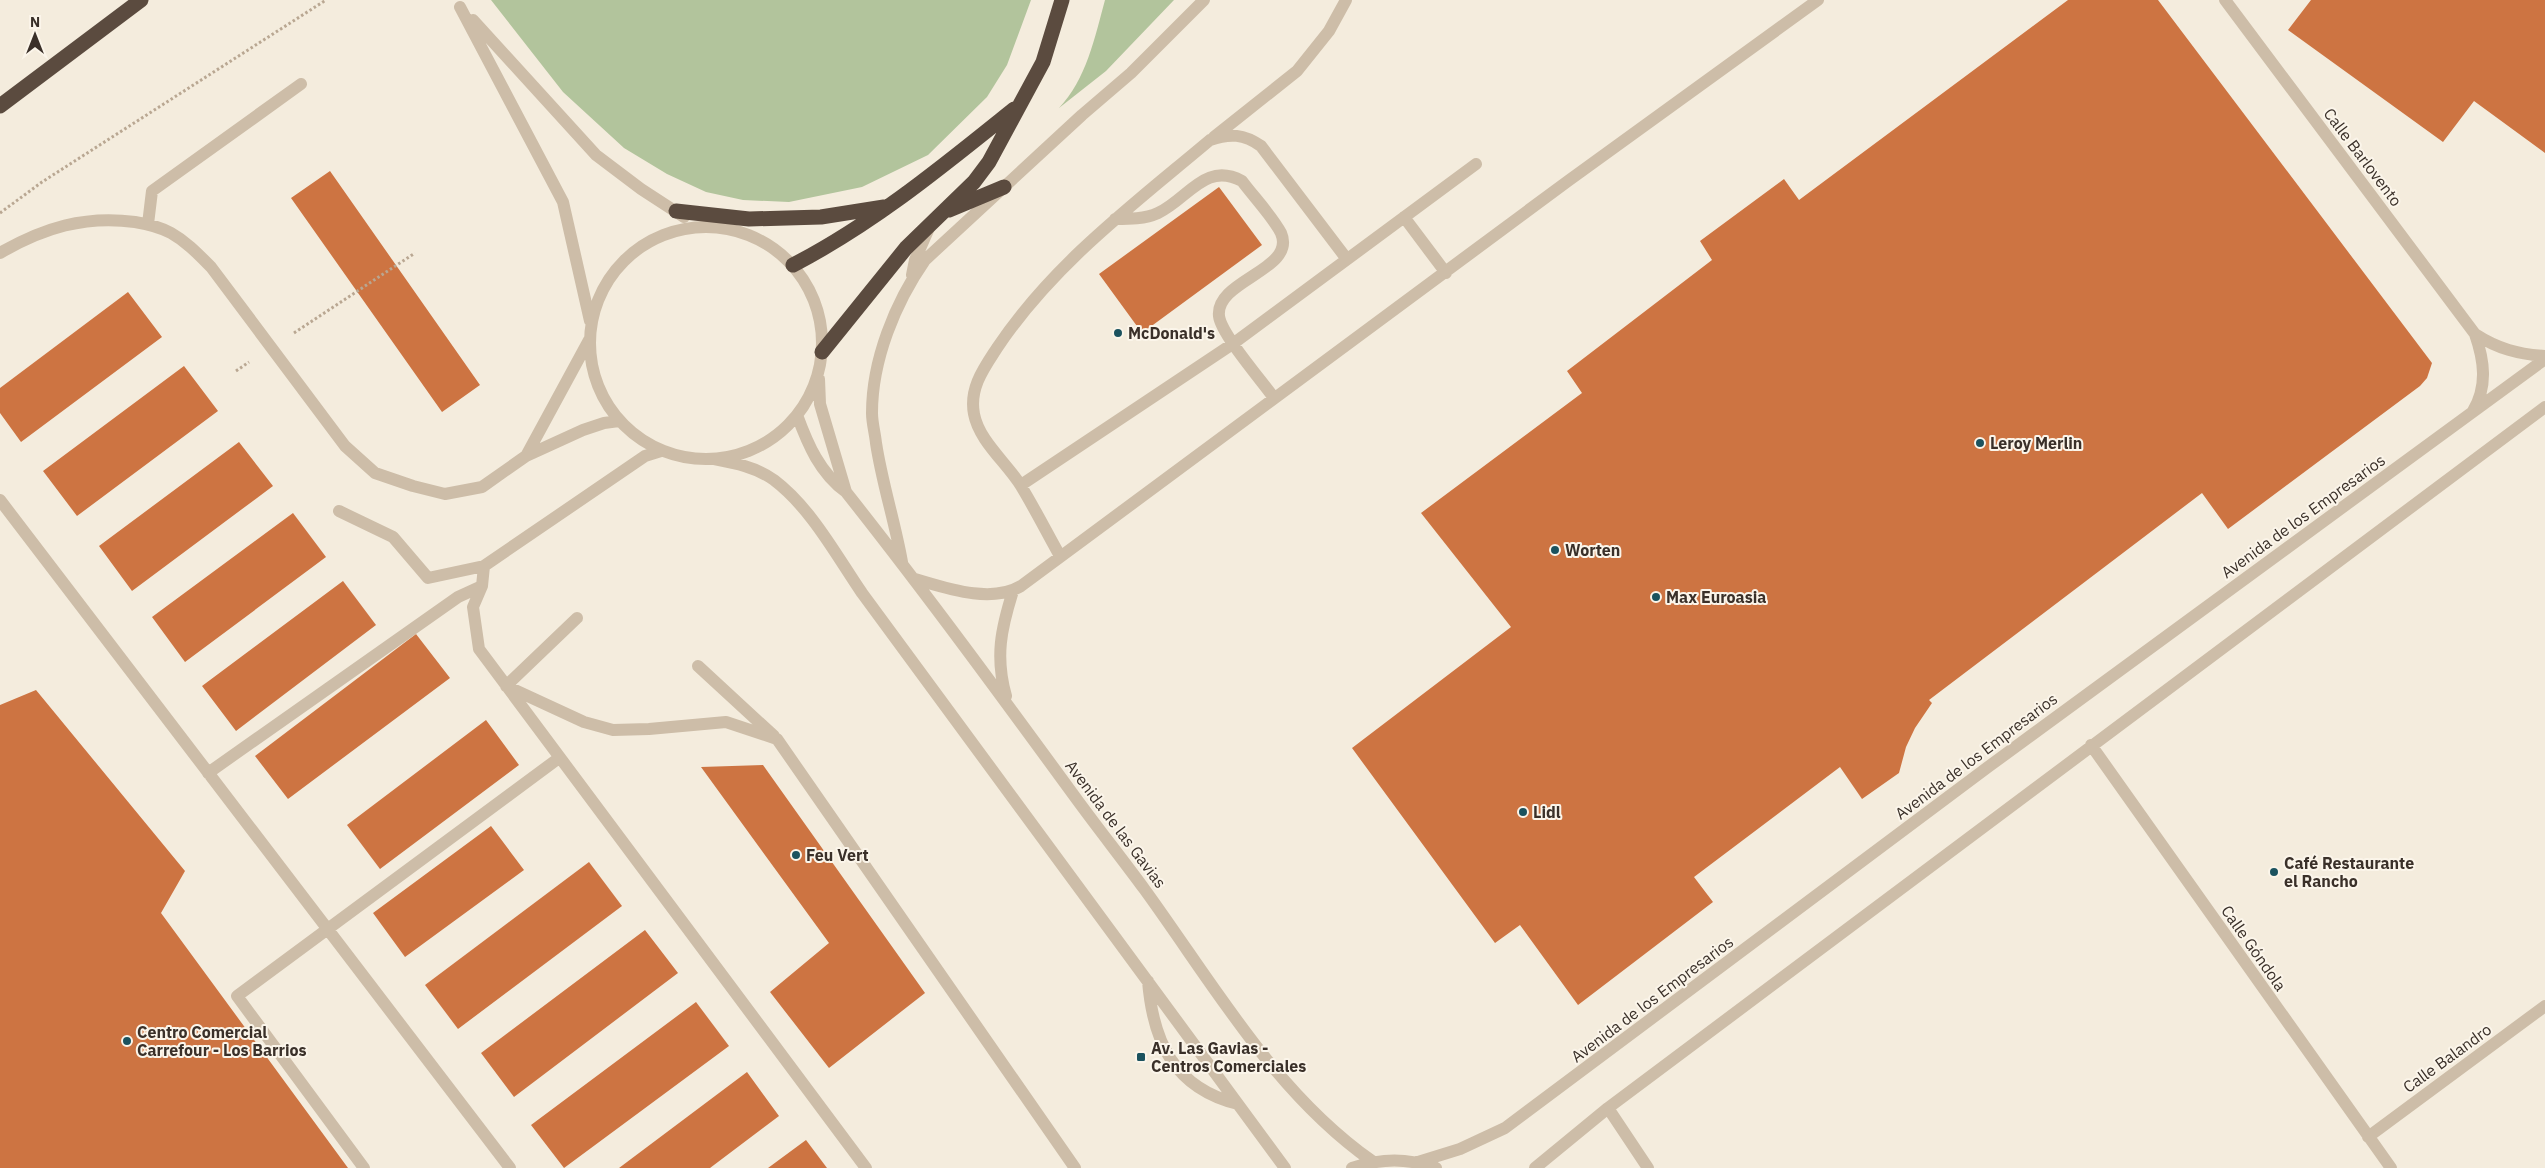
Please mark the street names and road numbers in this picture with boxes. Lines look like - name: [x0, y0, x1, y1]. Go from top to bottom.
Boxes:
- street label: Calle Barlovento: [2320, 104, 2406, 210]
- street label: Avenida de los Empresarios: [2217, 450, 2389, 582]
- street label: Avenida de los Empresarios: [1891, 688, 2061, 824]
- street label: Avenida de las Gavias: [1061, 756, 1171, 892]
- street label: Calle Góndola: [2217, 901, 2291, 995]
- street label: Avenida de los Empresarios: [1567, 931, 1737, 1067]
- street label: Calle Balandro: [2399, 1019, 2495, 1097]

